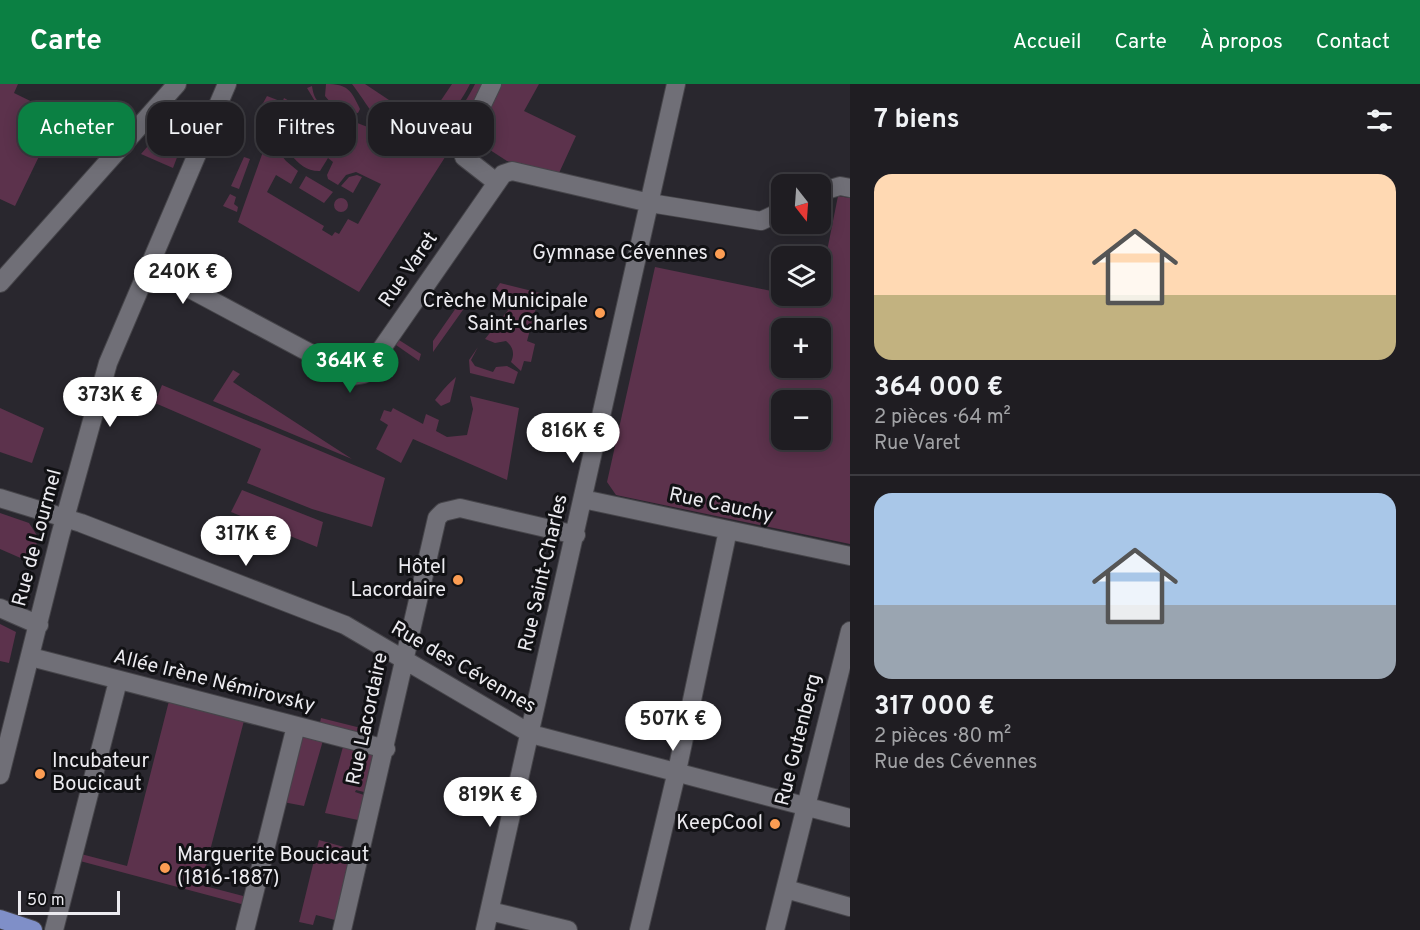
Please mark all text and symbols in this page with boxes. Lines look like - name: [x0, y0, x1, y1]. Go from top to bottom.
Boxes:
- text: Carte: [30, 24, 102, 60]
- text: Accueil: [1013, 29, 1082, 56]
- text: Carte: [1115, 29, 1167, 56]
- text: À propos: [1200, 29, 1283, 56]
- text: Contact: [1316, 29, 1390, 56]
- chip: Acheter: [18, 102, 135, 156]
- chip: Louer: [147, 102, 244, 156]
- chip: Filtres: [256, 102, 356, 156]
- chip: Nouveau: [368, 102, 494, 156]
- text: 7 biens: [874, 104, 960, 137]
- icon: filters: [1363, 104, 1396, 137]
- north arrow: [771, 174, 831, 234]
- map controls: [771, 174, 831, 450]
- icon: home: [1081, 213, 1189, 321]
- street label: Rue Varet: [374, 227, 444, 313]
- place label: Gymnase Cévennes: [532, 241, 708, 267]
- button: layers: [771, 246, 831, 306]
- marker: Gymnase Cévennes: [713, 247, 727, 261]
- pin: 240K €: [134, 254, 232, 305]
- text: 240K €: [148, 260, 218, 286]
- place label: Crèche Municipale Saint-Charles: [423, 289, 588, 338]
- marker: Crèche Municipale Saint-Charles: [593, 306, 607, 320]
- button: +: [771, 318, 831, 378]
- pin: 364K €: [301, 343, 399, 394]
- text: 364K €: [316, 349, 385, 375]
- text: 364 000 €: [874, 372, 1003, 405]
- pin: 373K €: [61, 377, 159, 428]
- text: 373K €: [77, 383, 143, 409]
- button: −: [771, 390, 831, 450]
- text: 2 pièces · 64 m²: [874, 405, 1011, 431]
- pin: 816K €: [524, 413, 622, 464]
- text: 816K €: [541, 419, 605, 445]
- text: Rue Varet: [874, 431, 961, 457]
- street label: Rue de Lourmel: [7, 467, 69, 609]
- street label: Rue Cauchy: [666, 482, 776, 530]
- street label: Rue Saint-Charles: [513, 492, 575, 654]
- pin: 317K €: [197, 516, 295, 567]
- text: 317K €: [215, 522, 277, 548]
- icon: home: [1081, 532, 1189, 640]
- place label: Hôtel Lacordaire: [351, 555, 446, 604]
- marker: Hôtel Lacordaire: [451, 573, 465, 587]
- street label: Rue des Cévennes: [386, 616, 540, 720]
- street label: Allée Irène Némirovsky: [110, 644, 318, 720]
- street label: Rue Lacordaire: [341, 650, 395, 788]
- street label: Rue Gutenberg: [770, 671, 828, 809]
- text: 317 000 €: [874, 691, 995, 724]
- pin: 507K €: [624, 701, 722, 752]
- text: 507K €: [639, 707, 707, 733]
- text: 2 pièces · 80 m²: [874, 724, 1011, 750]
- place label: Incubateur Boucicaut: [52, 749, 150, 798]
- text: Rue des Cévennes: [874, 750, 1037, 776]
- marker: Incubateur Boucicaut: [33, 767, 47, 781]
- pin: 819K €: [441, 777, 539, 828]
- text: 819K €: [458, 783, 522, 809]
- place label: KeepCool: [676, 811, 763, 837]
- marker: KeepCool: [768, 817, 782, 831]
- place label: Marguerite Boucicaut (1816-1887): [177, 843, 369, 892]
- marker: Marguerite Boucicaut (1816-1887): [158, 861, 172, 875]
- scale bar: [18, 888, 120, 916]
- text: 50 m: [27, 891, 65, 911]

